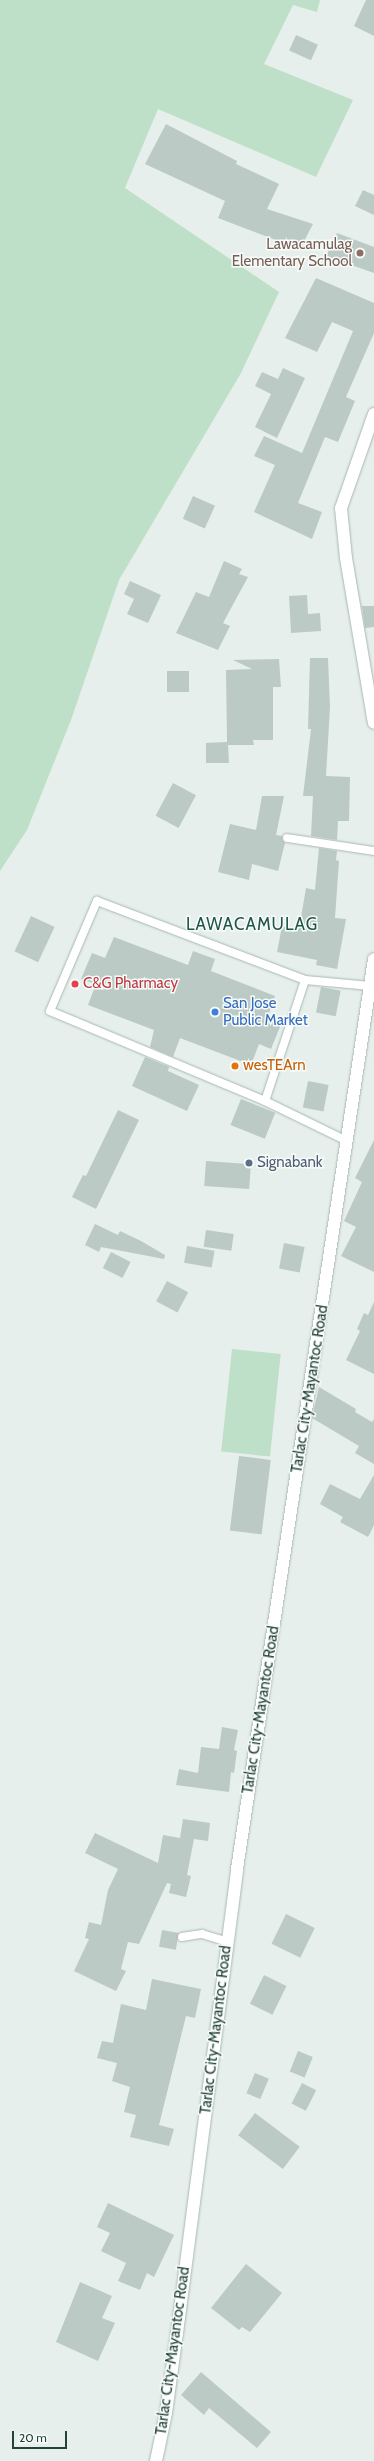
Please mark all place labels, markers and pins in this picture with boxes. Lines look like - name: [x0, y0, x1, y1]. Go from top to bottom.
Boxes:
- place label: Lawacamulag Elementary School: [232, 235, 352, 270]
- marker: Lawacamulag Elementary School: [355, 248, 365, 258]
- place label: C&G Pharmacy: [83, 975, 178, 993]
- marker: C&G Pharmacy: [70, 979, 80, 989]
- place label: San Jose Public Market: [223, 994, 308, 1029]
- marker: San Jose Public Market: [210, 1007, 220, 1017]
- place label: wesTEArn: [243, 1057, 306, 1075]
- marker: wesTEArn: [230, 1061, 240, 1071]
- place label: Signabank: [257, 1154, 323, 1172]
- marker: Signabank: [244, 1158, 254, 1168]

